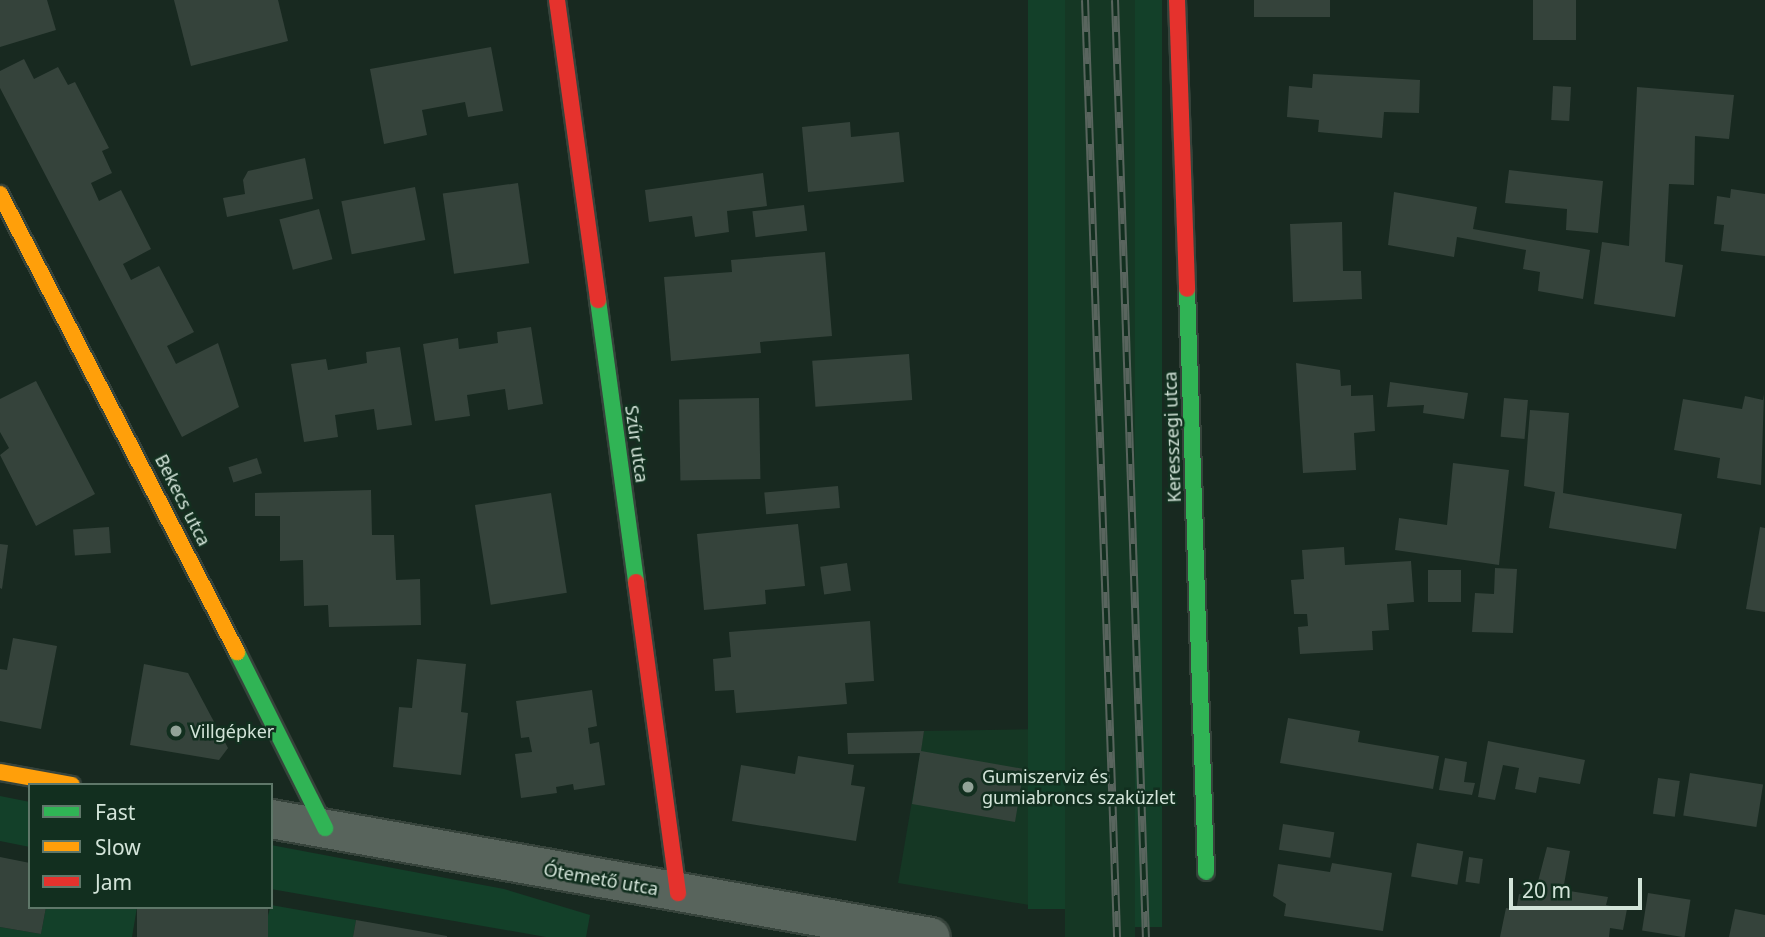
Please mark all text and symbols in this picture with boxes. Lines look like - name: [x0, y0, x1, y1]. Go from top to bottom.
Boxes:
- street label: Keresszegi utca: [1159, 371, 1185, 503]
- street label: Szűr utca: [621, 404, 653, 484]
- street label: Bekecs utca: [151, 451, 215, 549]
- place label: Villgépker: [190, 720, 274, 742]
- marker: Villgépker: [168, 723, 184, 739]
- place label: Gumiszerviz és gumiabroncs szaküzlet: [982, 766, 1176, 808]
- marker: Gumiszerviz és gumiabroncs szaküzlet: [960, 779, 976, 795]
- legend: [28, 783, 273, 909]
- text: Fast: [95, 798, 135, 826]
- text: Slow: [95, 833, 141, 861]
- street label: Ótemető utca: [542, 858, 660, 900]
- scale bar: [1513, 864, 1646, 908]
- text: Jam: [95, 868, 132, 896]
- text: 20 m: [1522, 876, 1571, 904]

